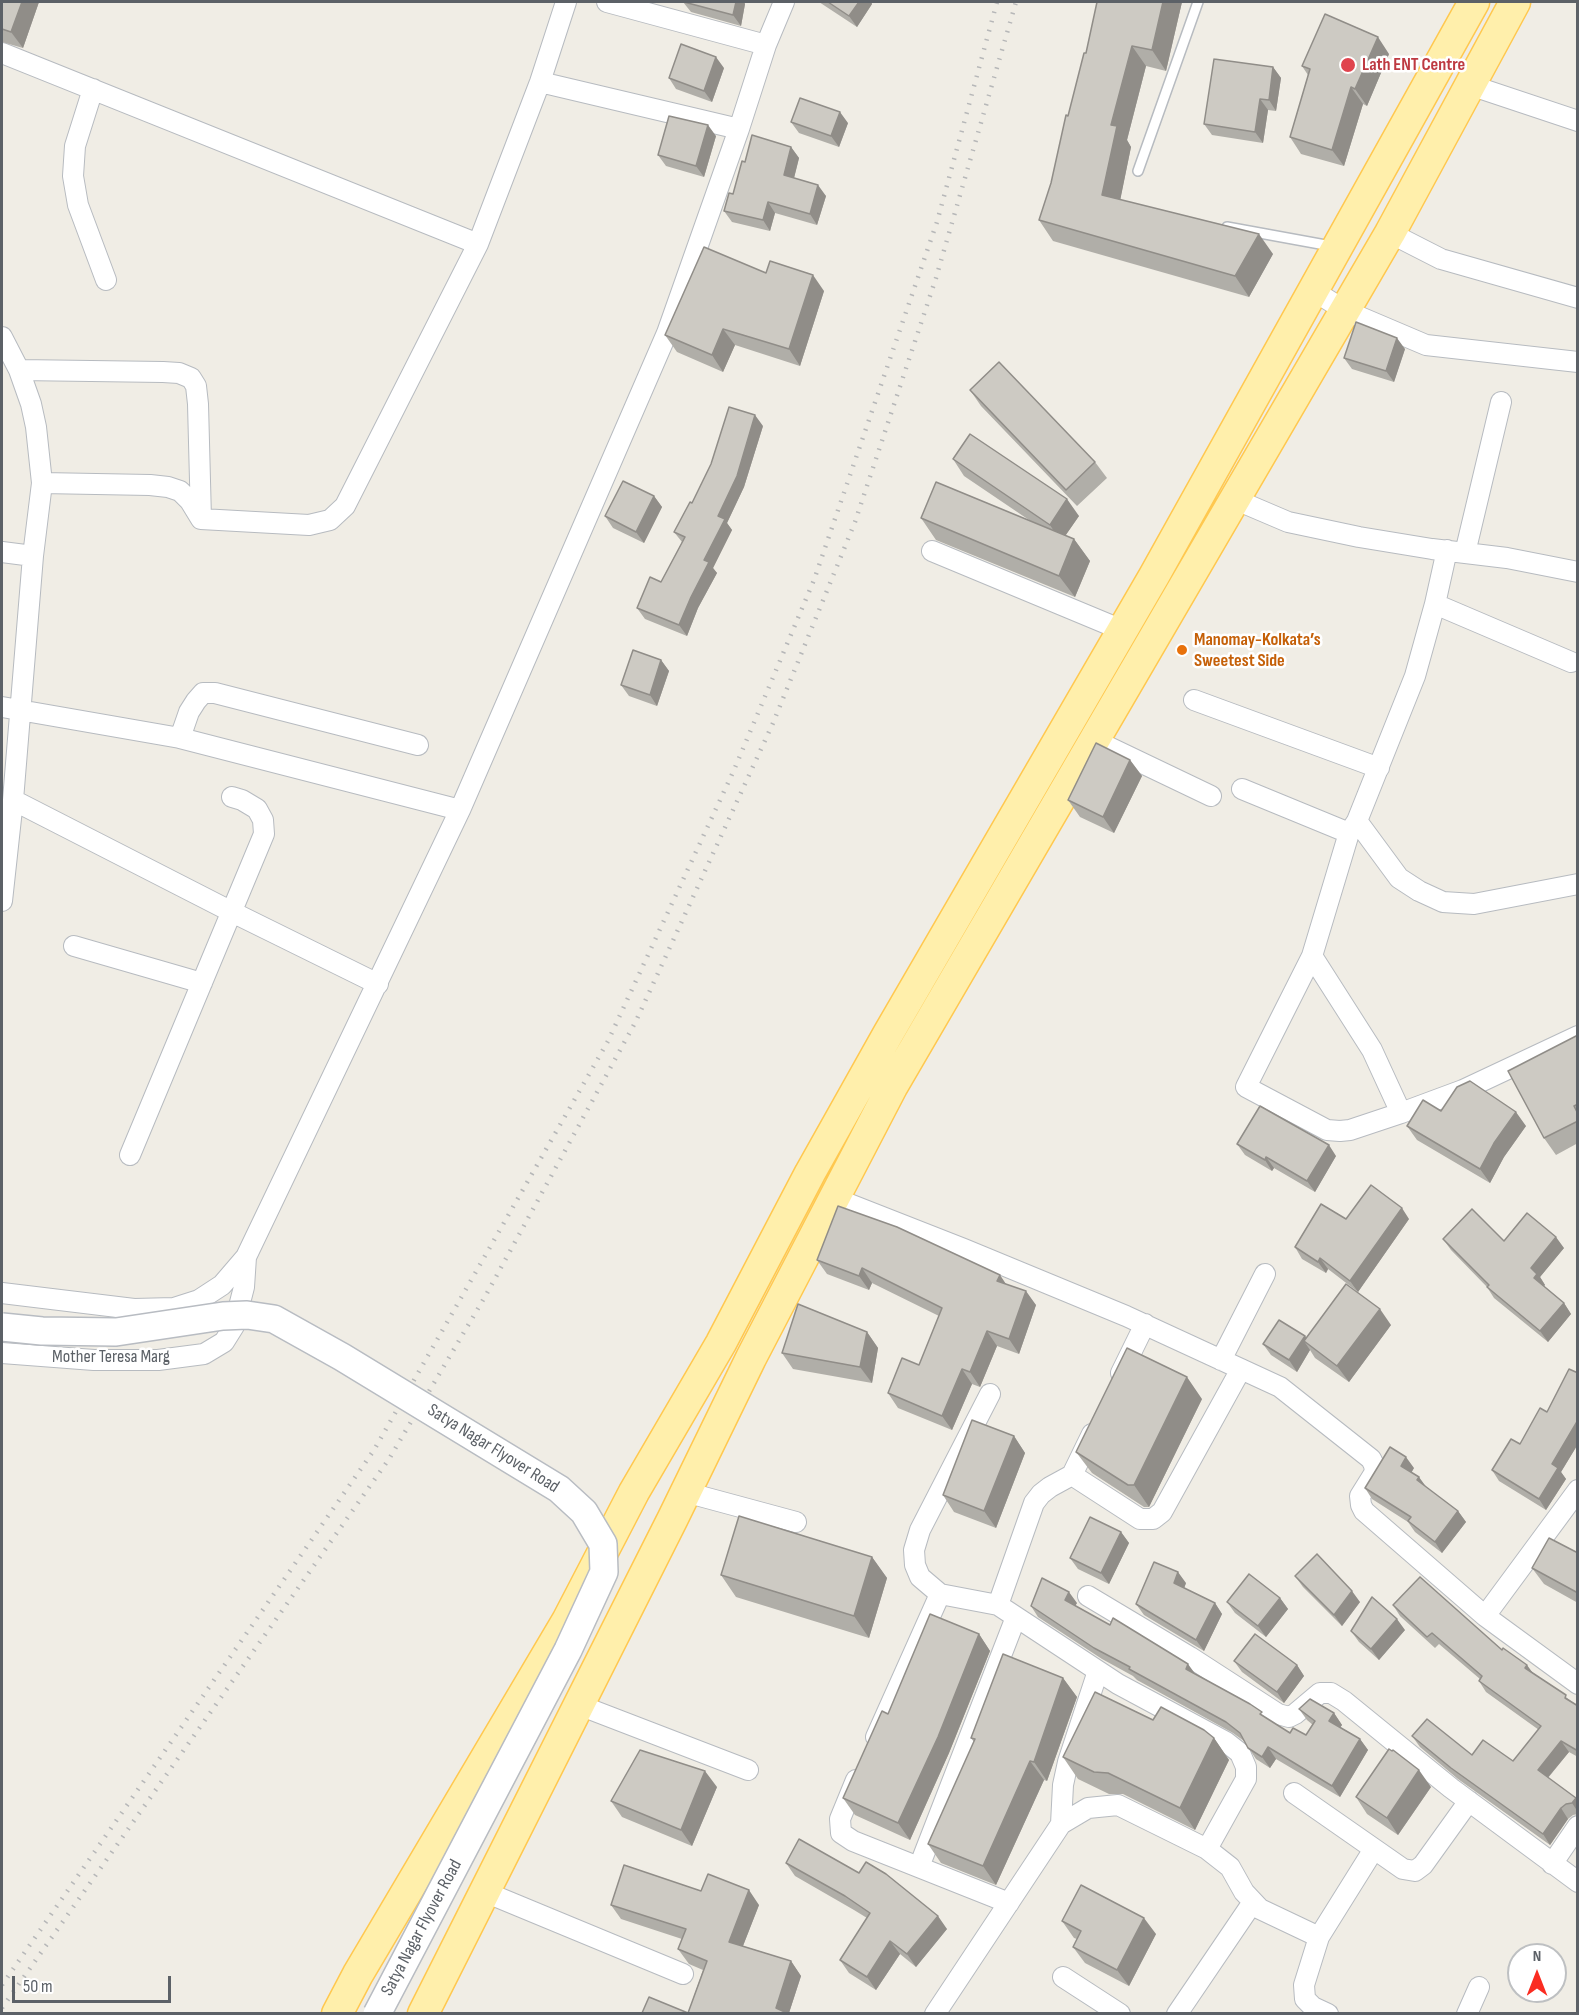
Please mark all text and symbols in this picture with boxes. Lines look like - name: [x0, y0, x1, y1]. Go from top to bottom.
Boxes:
- place label: Lath ENT Centre: [1362, 54, 1465, 76]
- marker: Lath ENT Centre: [1339, 56, 1357, 74]
- place label: Manomay-Kolkata’s Sweetest Side: [1194, 629, 1321, 672]
- marker: Manomay-Kolkata’s Sweetest Side: [1175, 643, 1189, 657]
- street label: Mother Teresa Marg: [52, 1346, 170, 1368]
- street label: Satya Nagar Flyover Road: [423, 1400, 563, 1498]
- street label: Satya Nagar Flyover Road: [377, 1856, 467, 2000]
- north arrow: [1507, 1943, 1567, 2003]
- text: N: [1533, 1947, 1541, 1966]
- scale bar: [15, 1964, 174, 2002]
- text: 50 m: [23, 1976, 53, 1997]

